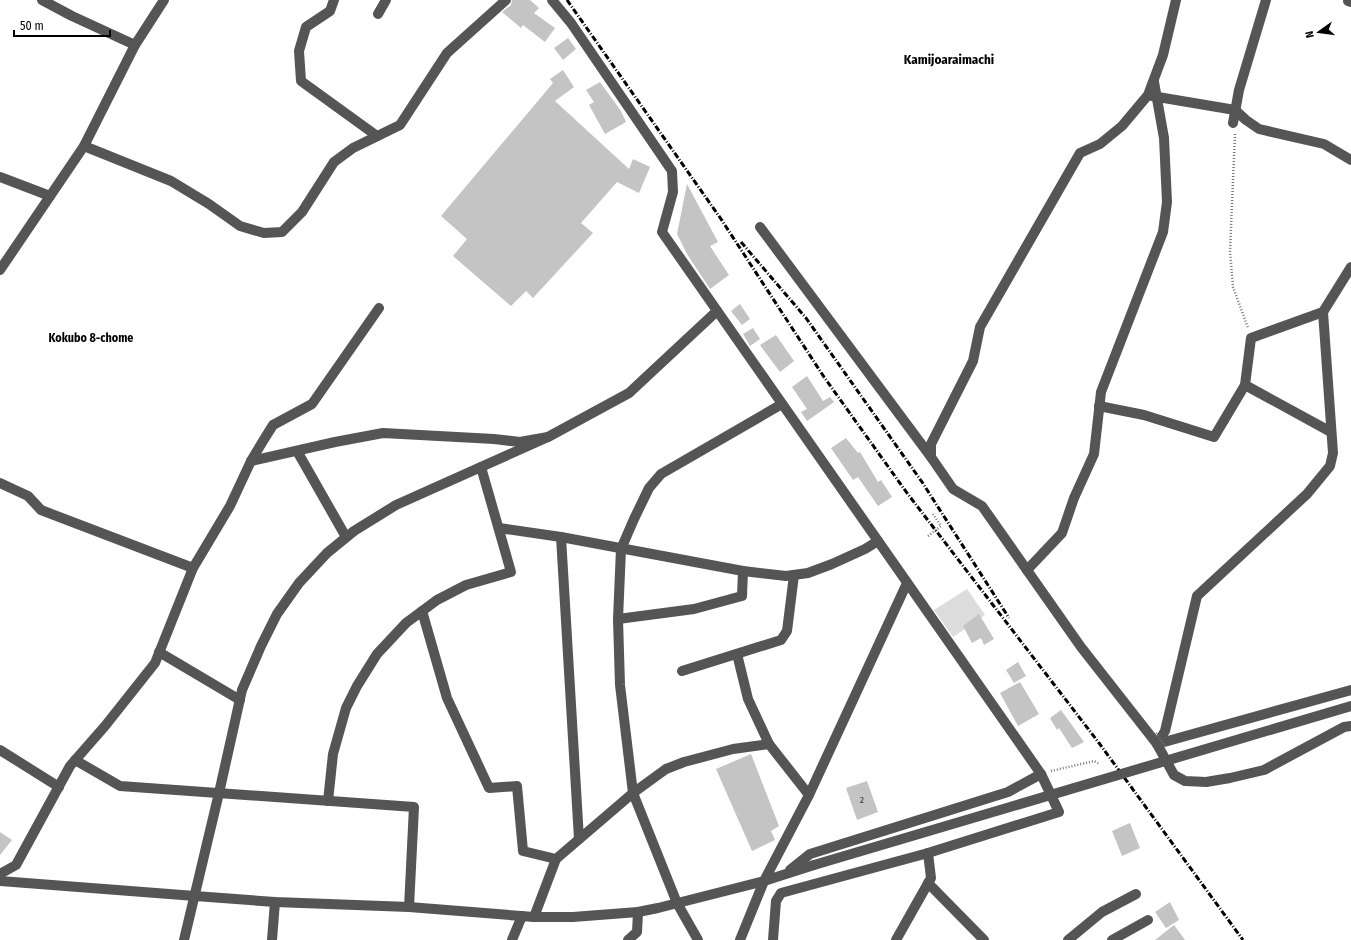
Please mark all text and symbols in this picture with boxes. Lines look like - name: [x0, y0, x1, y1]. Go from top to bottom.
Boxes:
- scale bar: [14, 12, 110, 38]
- north arrow: [1299, 12, 1339, 52]
- text: 50 m: [20, 19, 44, 33]
- text: N: [1303, 30, 1317, 39]
- district label: Kamijoaraimachi: [904, 52, 994, 67]
- district label: Kokubo 8-chome: [49, 331, 133, 345]
- house number: 2: [860, 795, 864, 805]

